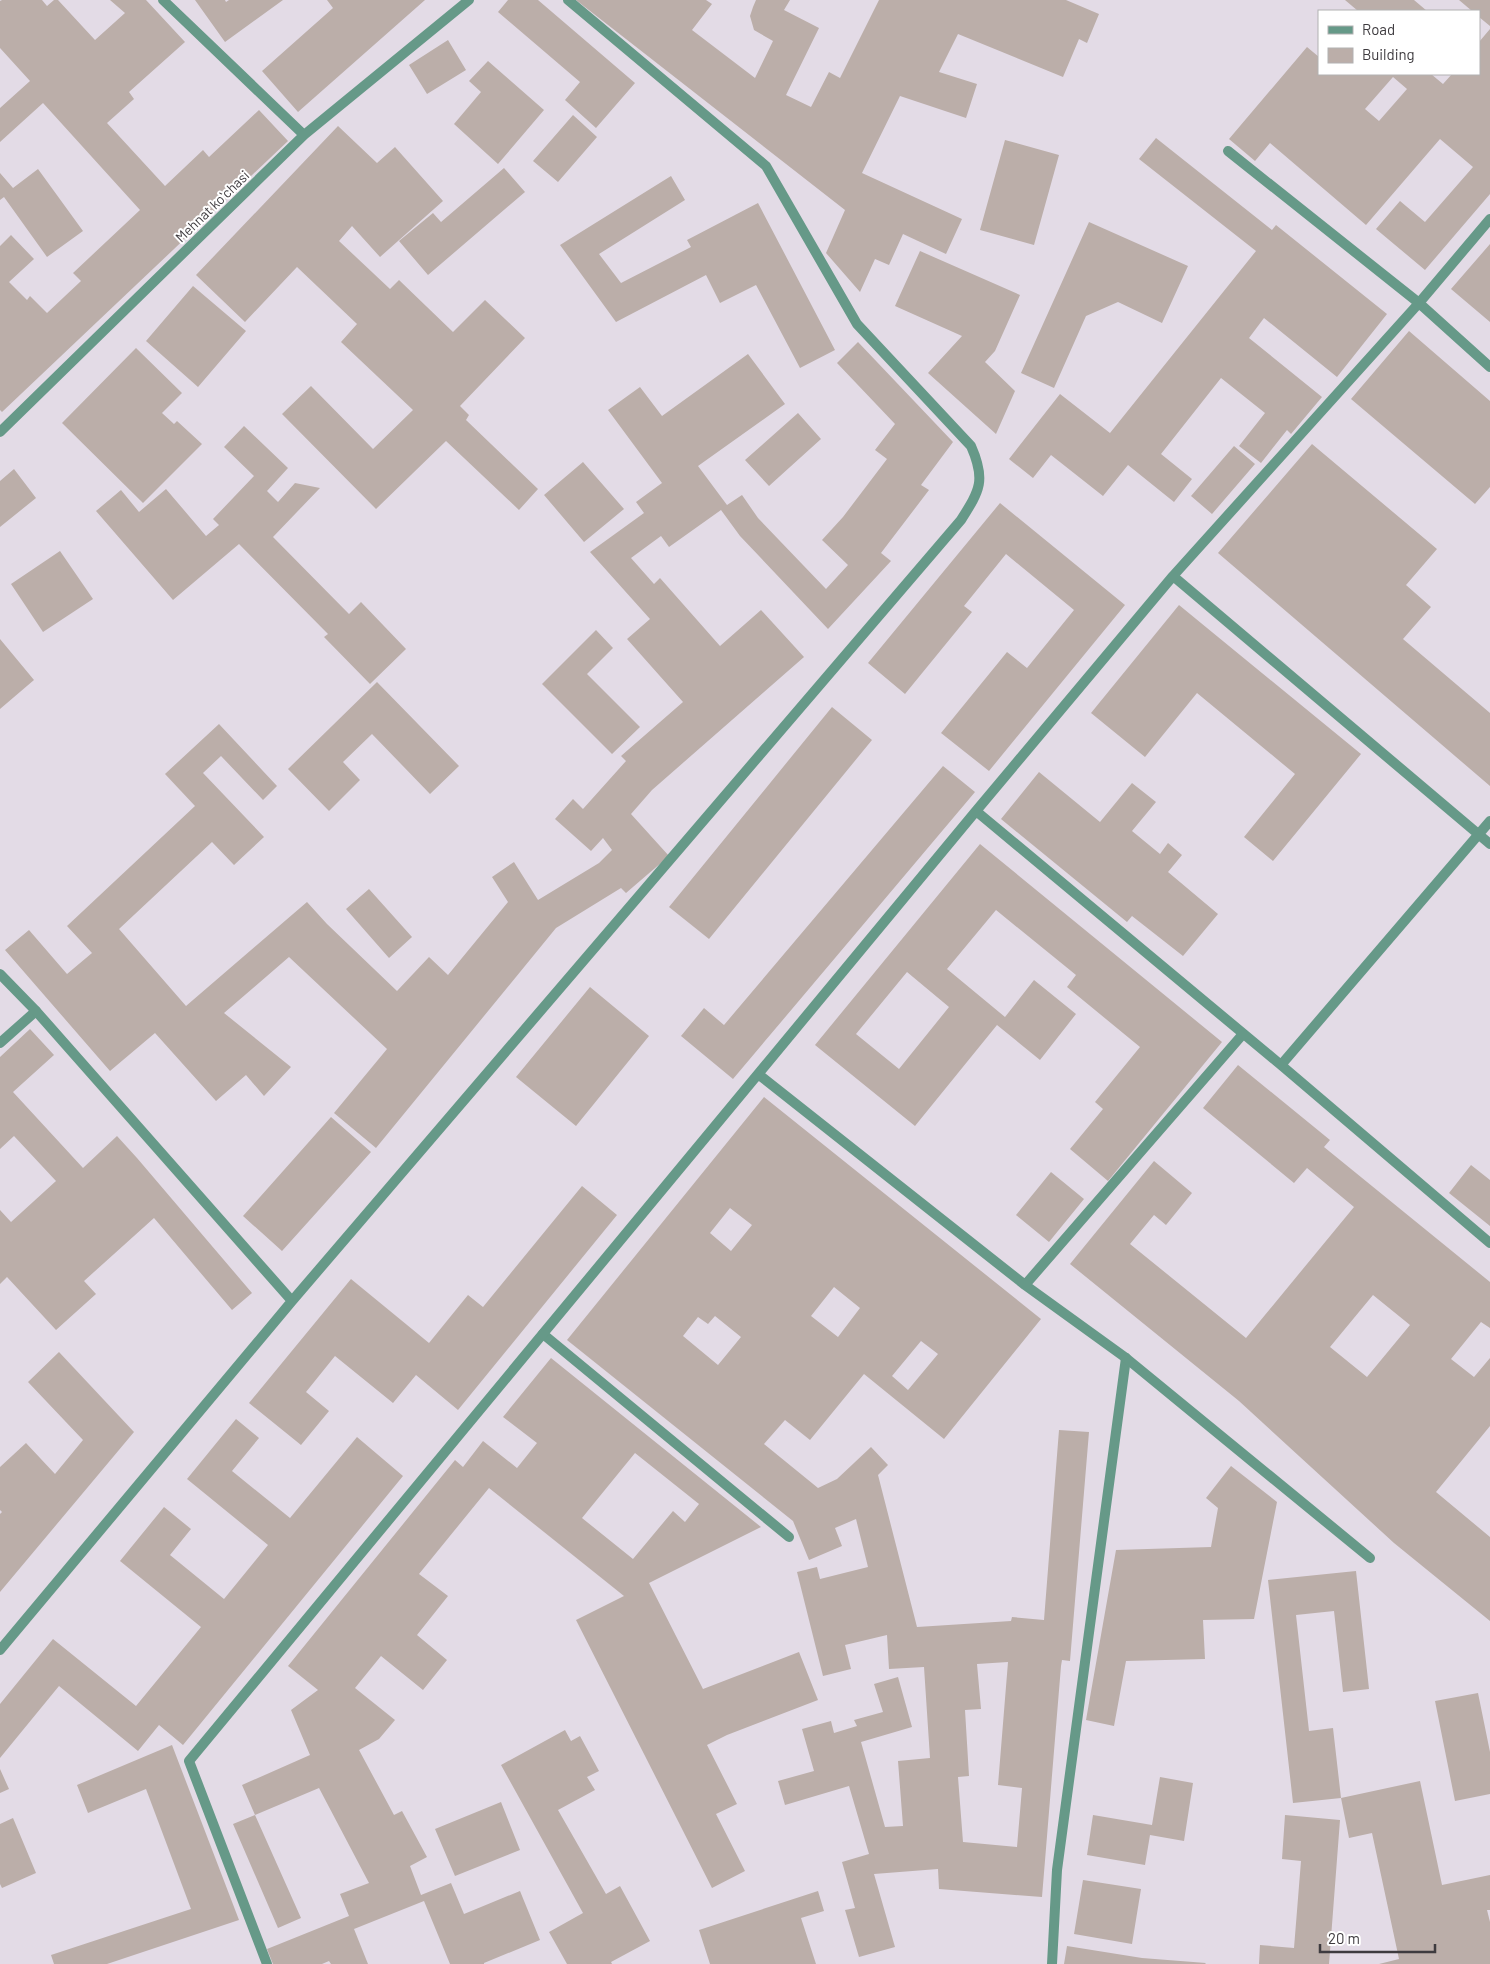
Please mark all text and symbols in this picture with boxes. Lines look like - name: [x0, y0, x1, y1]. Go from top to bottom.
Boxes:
- legend: [1318, 10, 1480, 75]
- text: Road: [1362, 20, 1395, 38]
- text: Building: [1362, 45, 1415, 63]
- street label: Mehnat koʻchasi: [171, 166, 253, 246]
- scale bar: [1320, 1922, 1435, 1954]
- text: 20 m: [1328, 1929, 1360, 1947]

